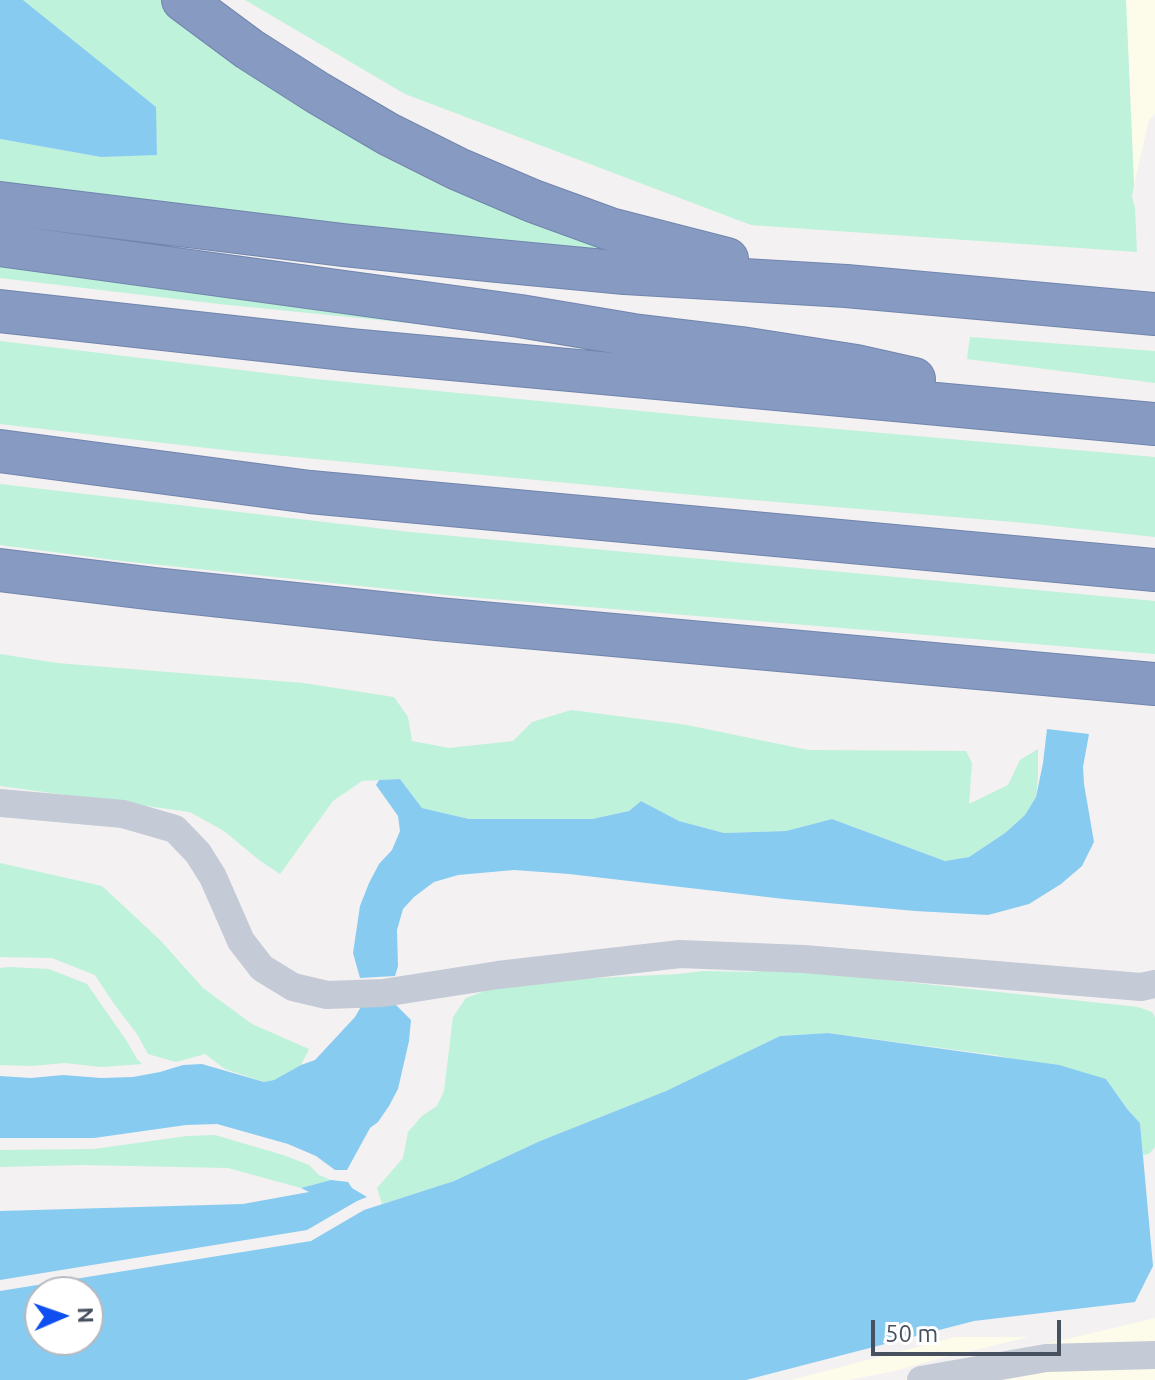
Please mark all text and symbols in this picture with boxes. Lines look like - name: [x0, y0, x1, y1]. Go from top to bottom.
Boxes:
- north arrow: [24, 1276, 104, 1356]
- scale bar: [875, 1304, 1065, 1354]
- text: N: [74, 1307, 99, 1324]
- text: 50 m: [885, 1320, 938, 1347]

